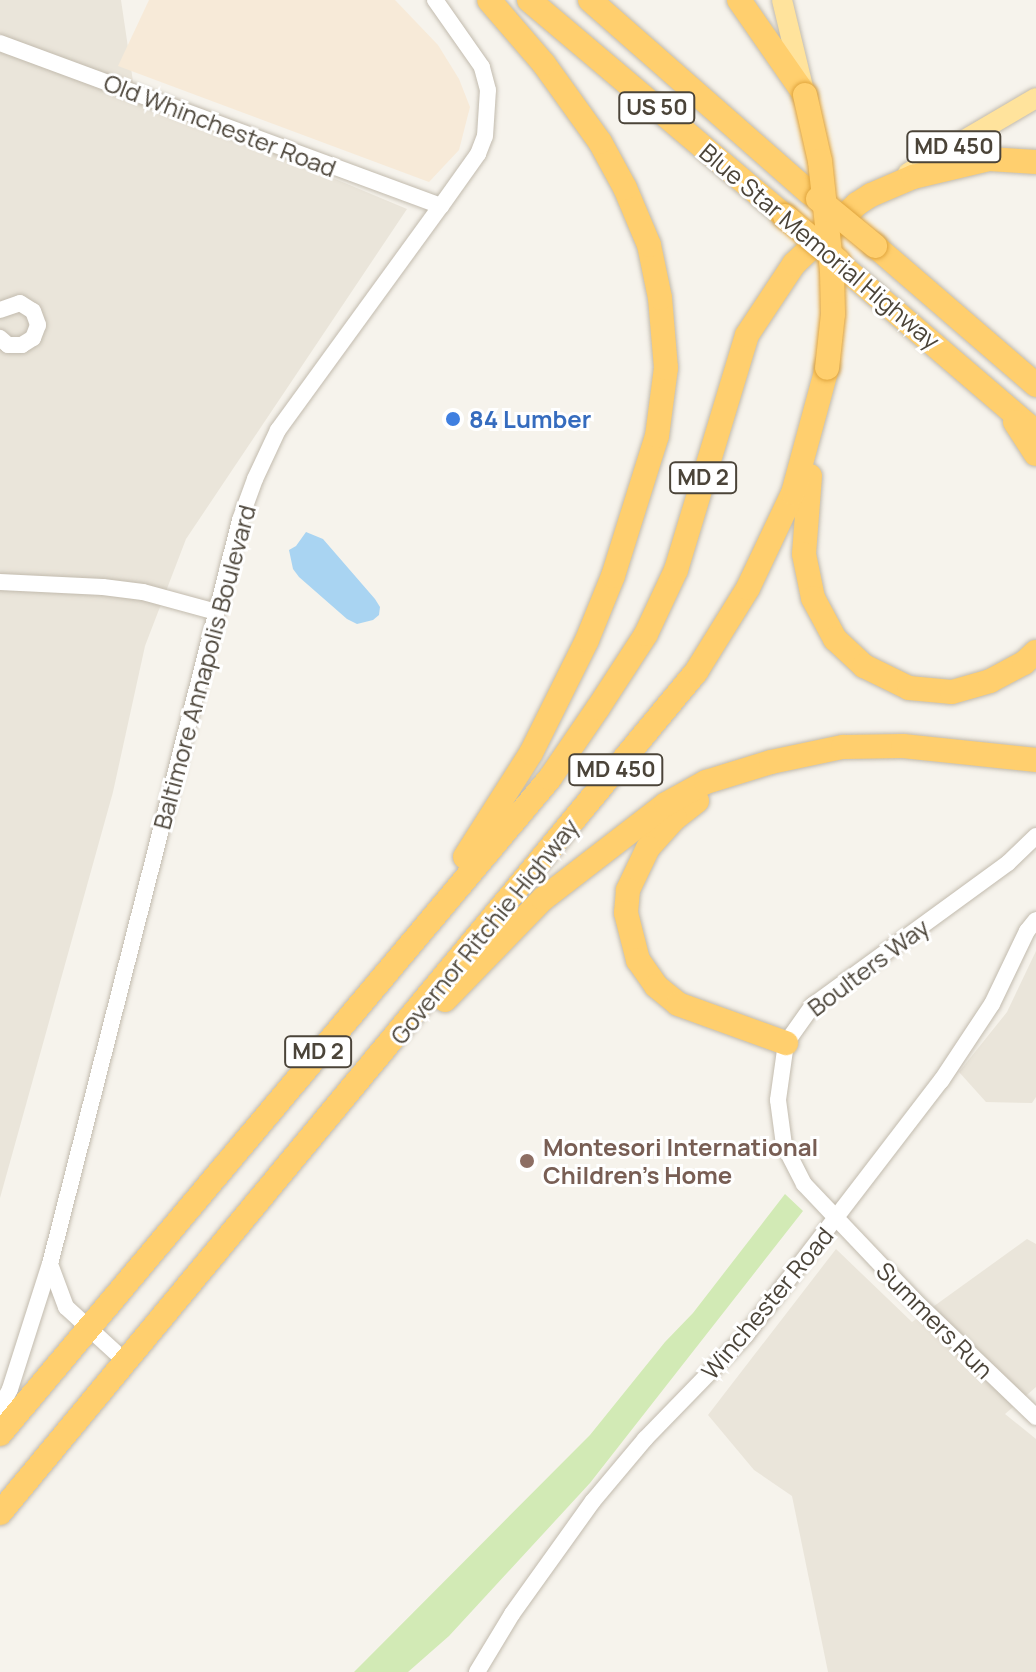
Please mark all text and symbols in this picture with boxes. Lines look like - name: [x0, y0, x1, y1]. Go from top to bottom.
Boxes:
- street label: Old Whinchester Road: [100, 67, 340, 183]
- road number: US 50: [617, 90, 697, 126]
- road number: MD 450: [906, 129, 1002, 165]
- street label: Blue Star Memorial Highway: [694, 137, 946, 355]
- place label: 84 Lumber: [469, 405, 591, 433]
- marker: 84 Lumber: [444, 410, 462, 428]
- road number: MD 2: [669, 460, 737, 496]
- street label: Baltimore Annapolis Boulevard: [147, 502, 261, 832]
- road number: MD 450: [568, 752, 664, 788]
- street label: Governor Ritchie Highway: [384, 812, 584, 1050]
- street label: Boulters Way: [802, 912, 934, 1022]
- road number: MD 2: [284, 1034, 352, 1070]
- place label: Montesori International Children's Home: [543, 1133, 818, 1189]
- marker: Montesori International Children's Home: [518, 1152, 536, 1170]
- street label: Winchester Road: [695, 1221, 839, 1385]
- street label: Summers Run: [871, 1256, 999, 1384]

